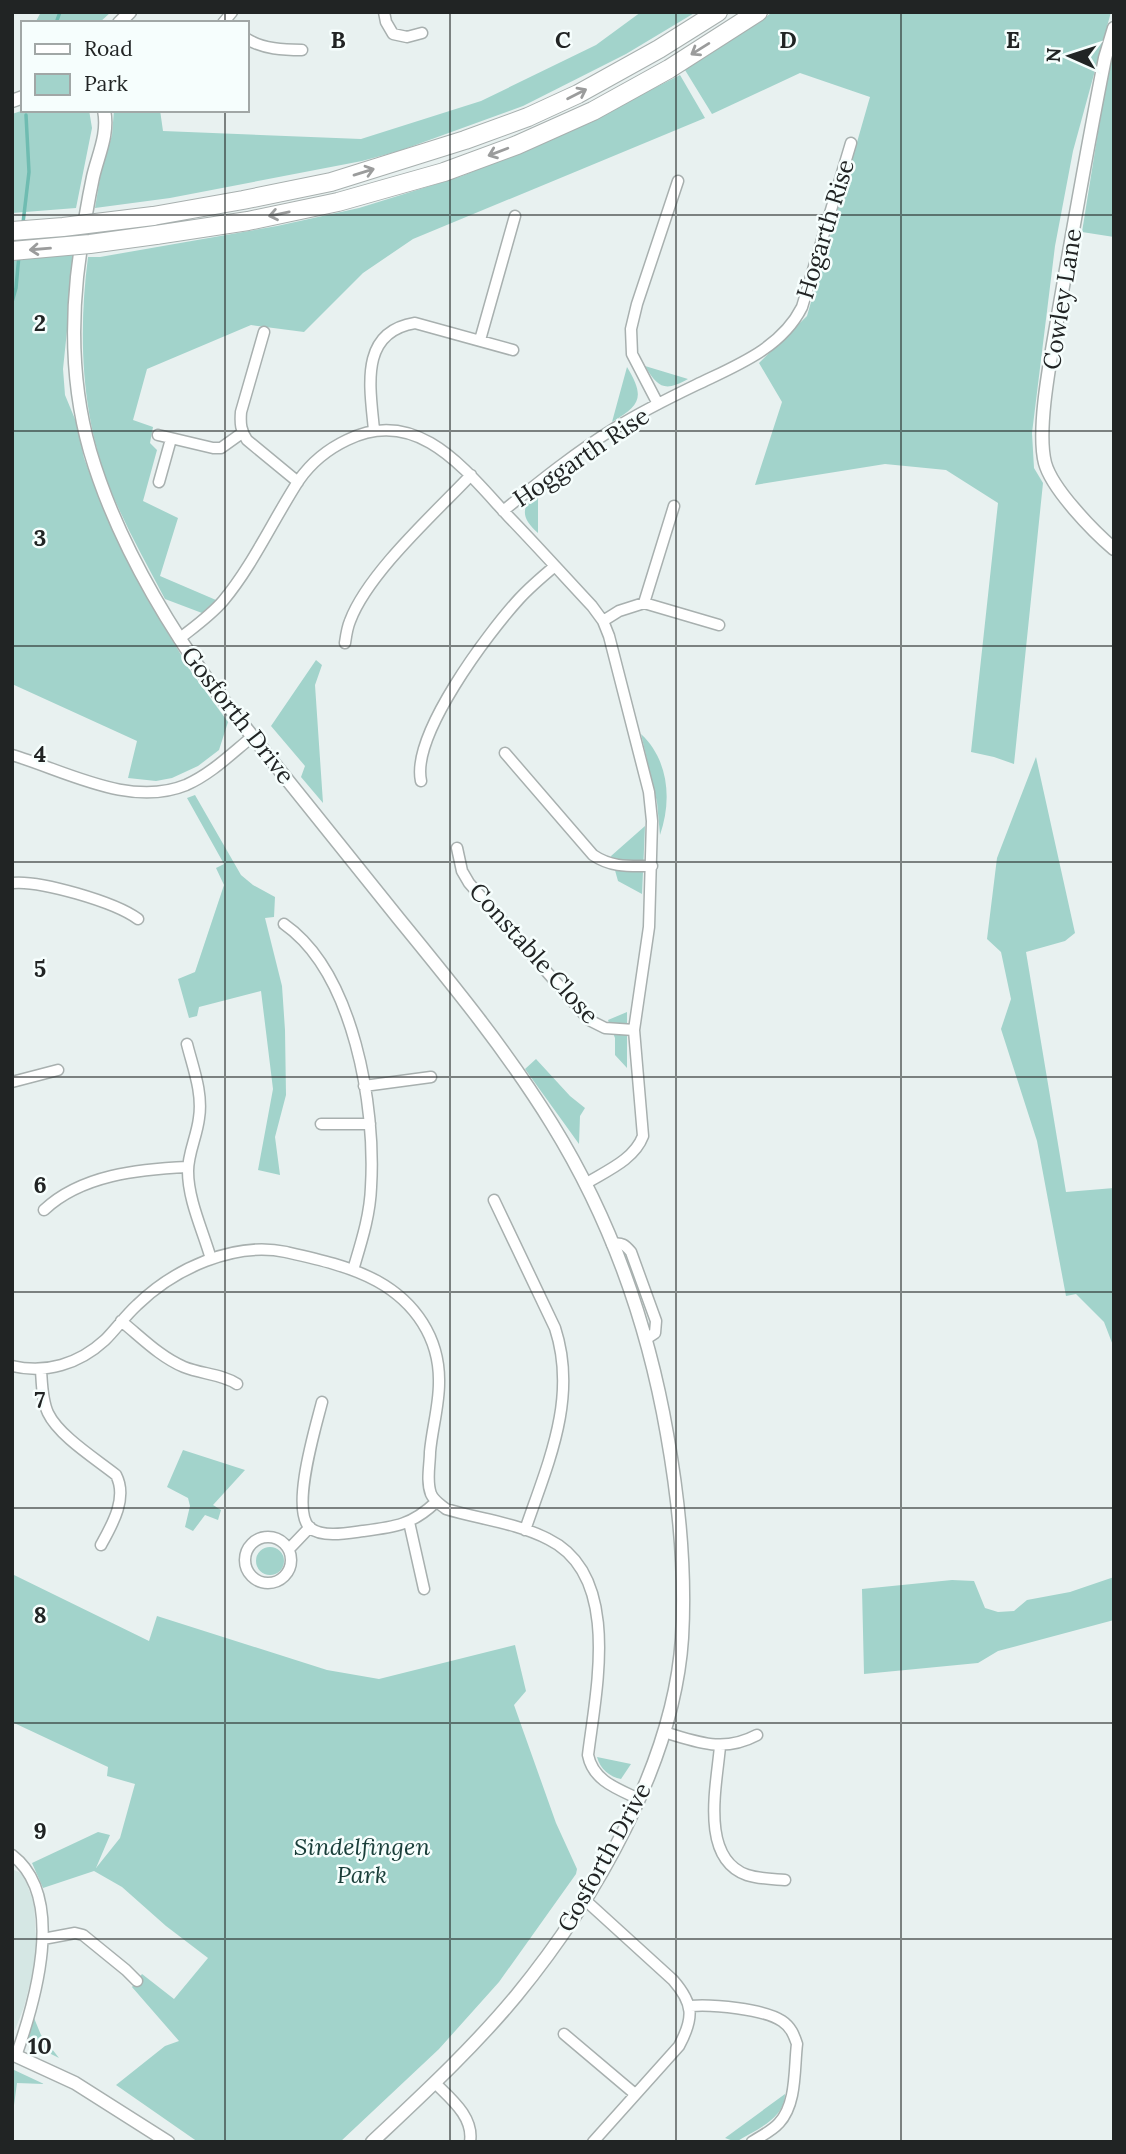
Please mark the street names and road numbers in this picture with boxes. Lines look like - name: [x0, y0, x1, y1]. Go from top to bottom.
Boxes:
- street label: Hogarth Rise: [789, 155, 861, 303]
- street label: Cowley Lane: [1036, 226, 1088, 372]
- street label: Hoggarth Rise: [507, 400, 655, 514]
- street label: Gosforth Drive: [175, 640, 301, 790]
- street label: Constable Close: [462, 876, 606, 1030]
- street label: Gosforth Drive: [550, 1777, 658, 1937]

